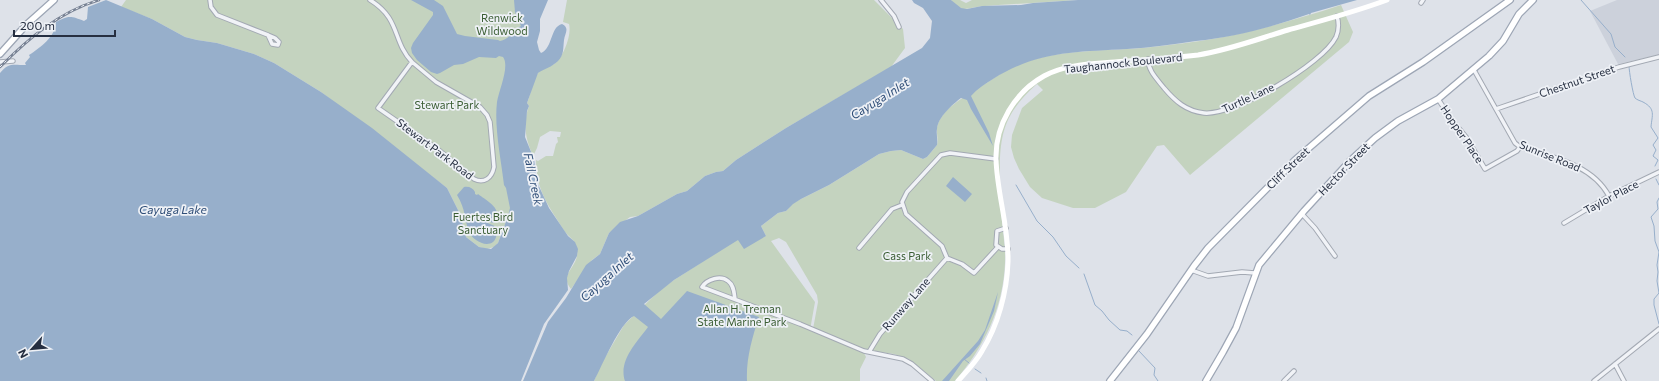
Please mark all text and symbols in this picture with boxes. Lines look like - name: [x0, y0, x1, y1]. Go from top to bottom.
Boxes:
- park label: Renwick Wildwood: [476, 11, 528, 37]
- scale bar: [14, 12, 115, 38]
- text: 200 m: [20, 18, 55, 32]
- street label: Taughannock Boulevard: [1063, 50, 1183, 75]
- street label: Chestnut Street: [1537, 61, 1617, 100]
- water label: Cayuga Inlet: [848, 74, 912, 122]
- street label: Turtle Lane: [1220, 80, 1276, 115]
- park label: Stewart Park: [415, 98, 479, 111]
- street label: Hopper Place: [1438, 102, 1487, 165]
- street label: Stewart Park Road: [394, 116, 476, 182]
- street label: Sunrise Road: [1518, 137, 1583, 174]
- street label: Hector Street: [1315, 139, 1372, 198]
- street label: Cliff Street: [1263, 144, 1312, 191]
- water label: Fall Creek: [522, 151, 546, 207]
- street label: Taylor Place: [1581, 177, 1640, 216]
- water label: Cayuga Lake: [139, 202, 208, 216]
- park label: Fuertes Bird Sanctuary: [453, 210, 513, 236]
- water label: Cayuga Inlet: [577, 248, 637, 304]
- park label: Cass Park: [883, 249, 931, 262]
- street label: Runway Lane: [879, 274, 932, 333]
- park label: Allan H. Treman State Marine Park: [697, 302, 787, 328]
- north arrow: [12, 329, 52, 369]
- text: N: [15, 347, 30, 360]

